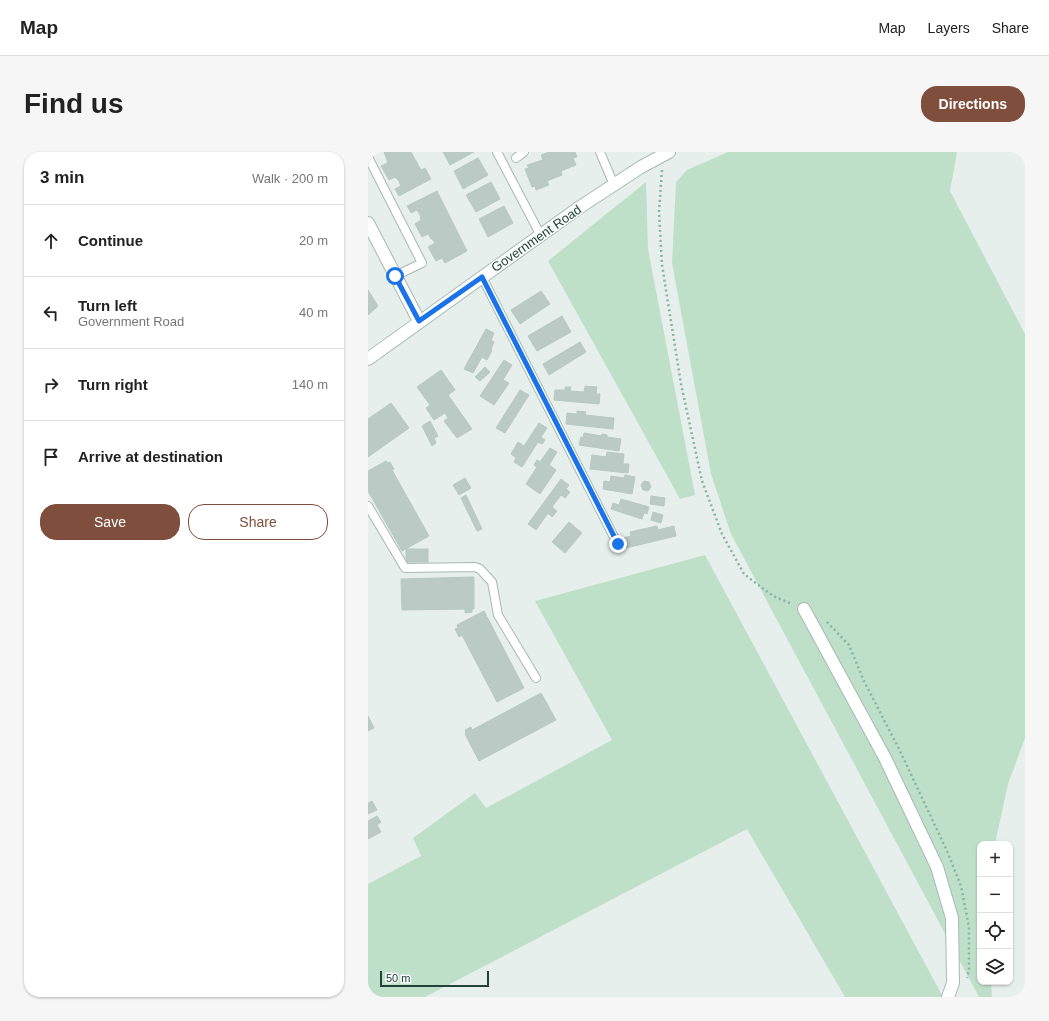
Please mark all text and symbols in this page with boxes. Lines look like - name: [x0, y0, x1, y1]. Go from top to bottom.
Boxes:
- text: Map: [20, 17, 58, 38]
- text: Map: [878, 20, 906, 36]
- text: Layers: [928, 20, 970, 36]
- text: Share: [992, 20, 1029, 36]
- button: Directions: [921, 86, 1025, 122]
- text: Find us: [24, 88, 124, 119]
- text: 3 min: [40, 168, 84, 187]
- text: Walk · 200 m: [252, 171, 328, 186]
- street label: Government Road: [488, 202, 584, 275]
- icon: ahead: [40, 230, 62, 252]
- text: Continue: [78, 232, 143, 249]
- text: 20 m: [299, 233, 328, 248]
- route start: [386, 267, 404, 285]
- text: Turn left: [78, 297, 137, 314]
- icon: left: [40, 302, 62, 324]
- text: 40 m: [299, 305, 328, 320]
- text: Government Road: [78, 314, 184, 329]
- icon: right: [40, 374, 62, 396]
- text: Turn right: [78, 376, 148, 393]
- text: 140 m: [292, 377, 328, 392]
- icon: arrive: [40, 446, 62, 468]
- text: Arrive at destination: [78, 448, 223, 465]
- button: Save: [40, 504, 180, 540]
- button: Share: [188, 504, 328, 540]
- route end: [609, 535, 627, 553]
- map controls: [977, 841, 1013, 985]
- button: +: [977, 841, 1013, 877]
- button: −: [977, 877, 1013, 913]
- button: locate: [977, 913, 1013, 949]
- button: layers: [977, 949, 1013, 985]
- scale bar: [380, 969, 489, 988]
- text: 50 m: [386, 972, 410, 984]

